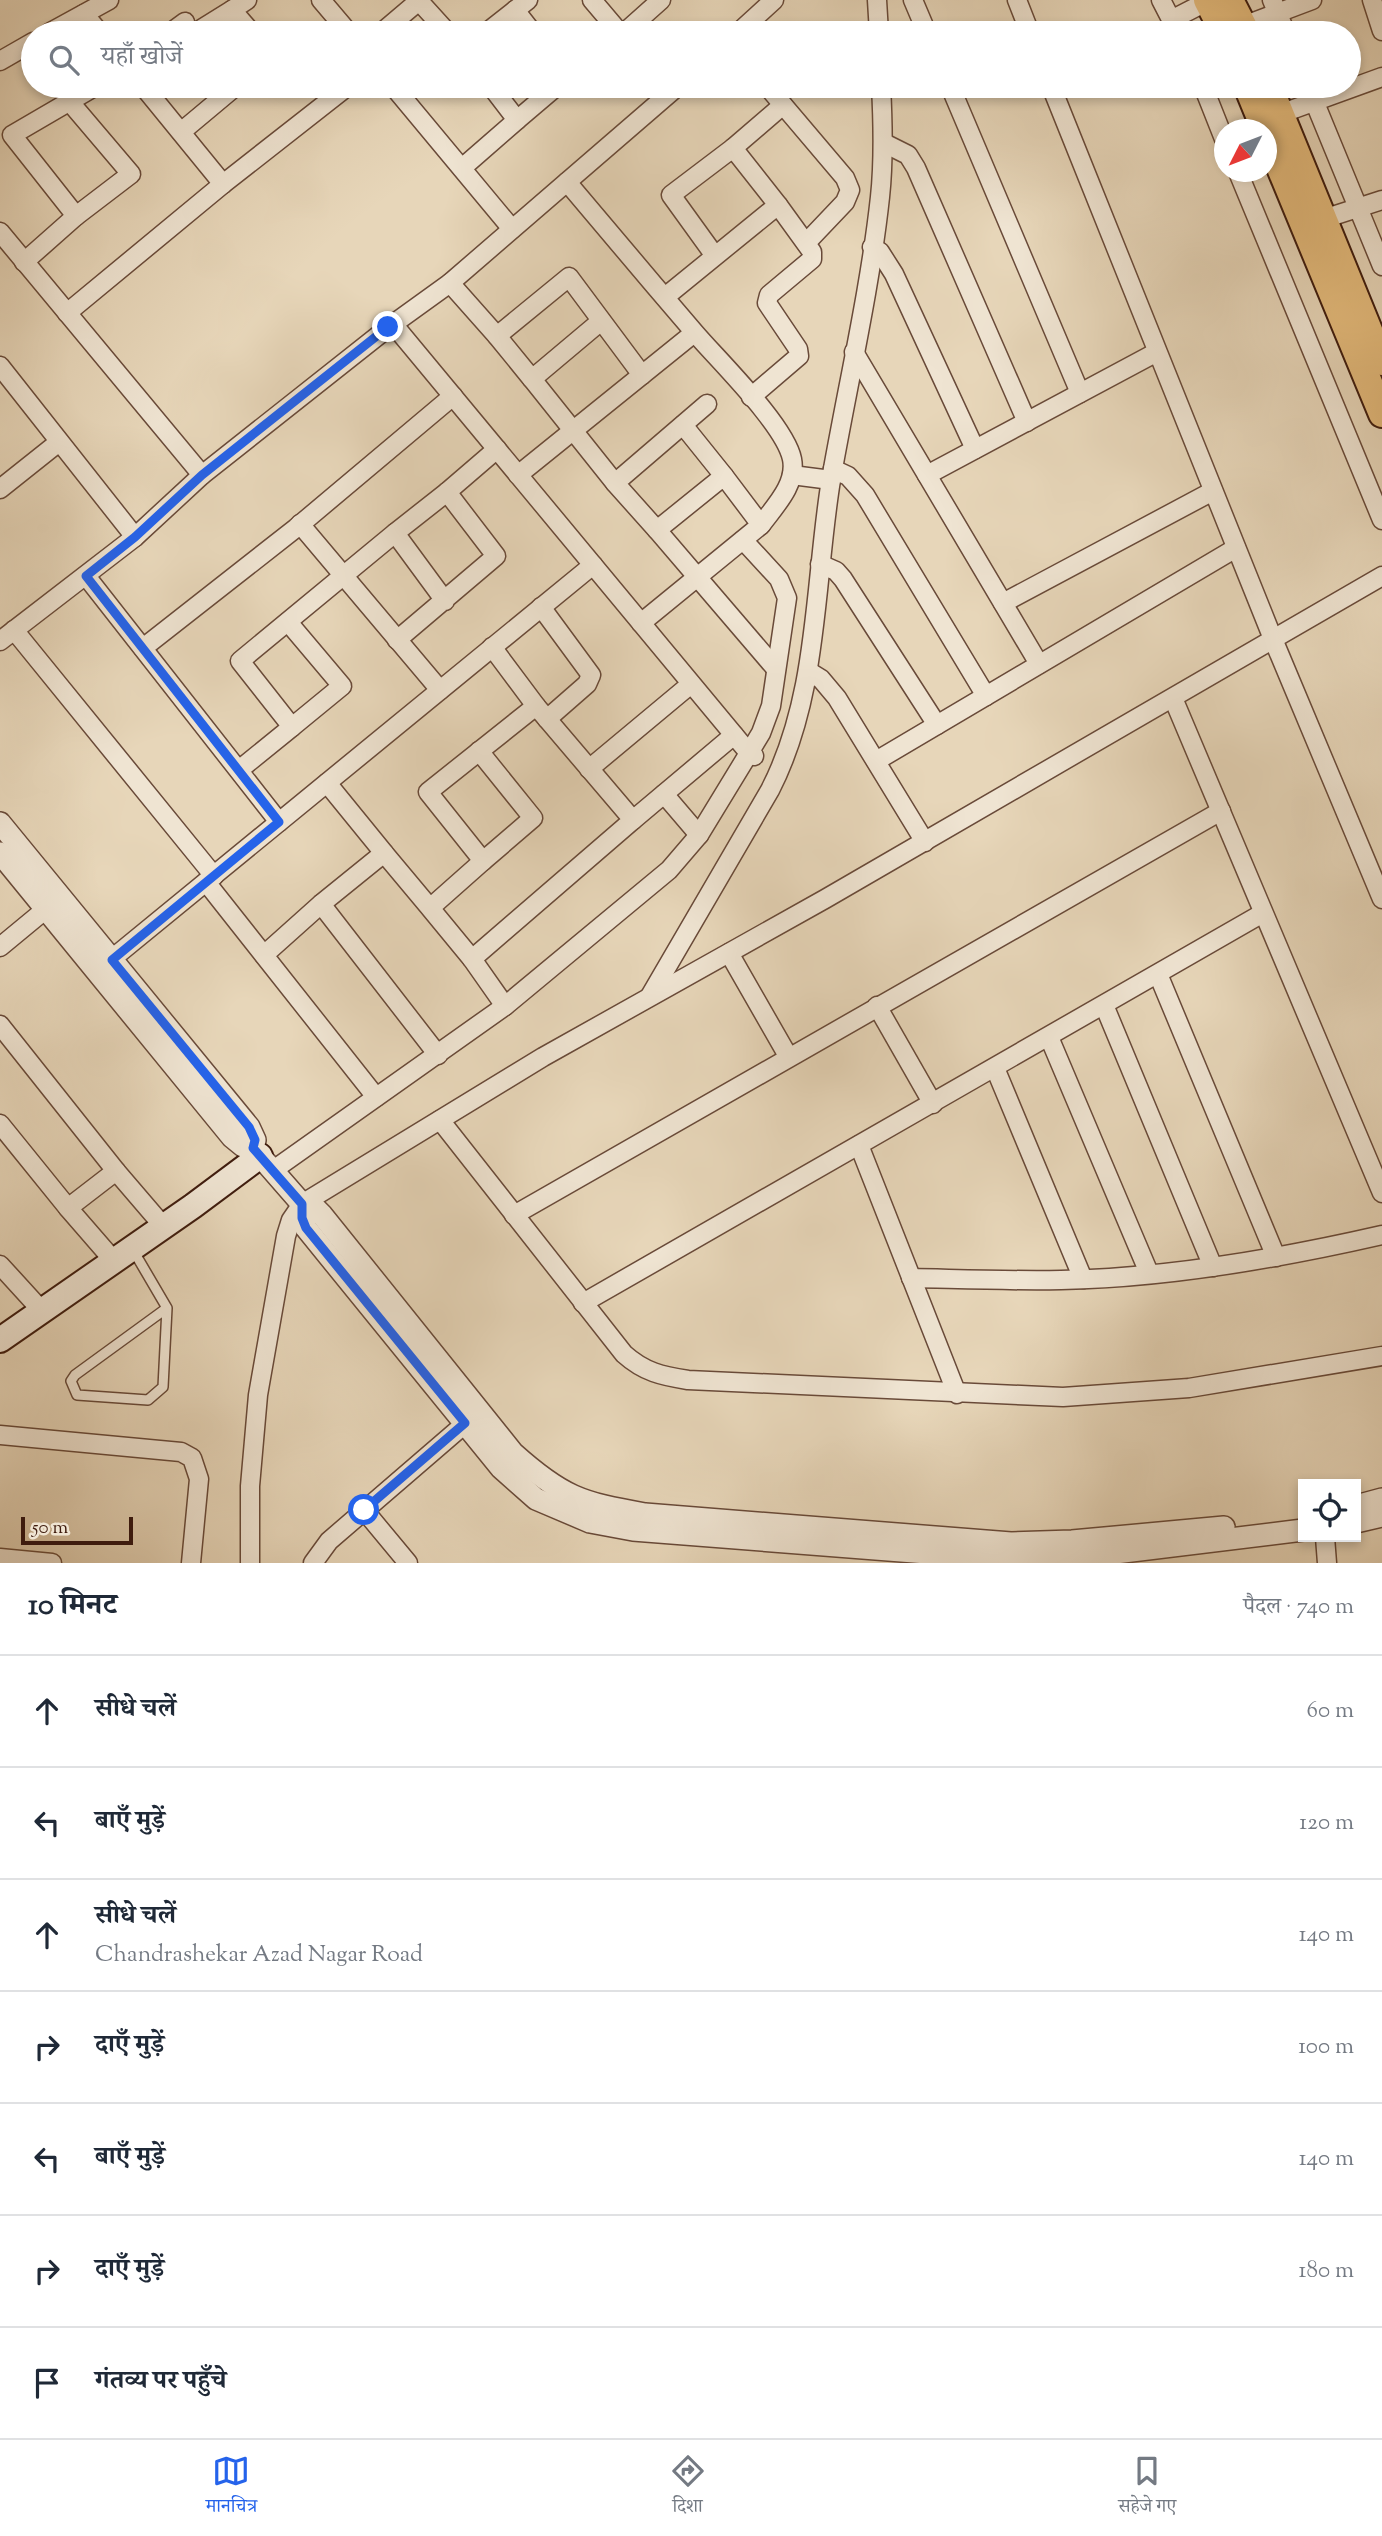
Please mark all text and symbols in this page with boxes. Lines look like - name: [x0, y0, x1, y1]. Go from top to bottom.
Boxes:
- search box: [21, 21, 1361, 98]
- text: यहाँ खोजें: [101, 39, 183, 76]
- icon: search: [45, 41, 83, 79]
- north arrow: [1214, 119, 1277, 182]
- route end: [372, 311, 403, 342]
- map controls: [1298, 1479, 1361, 1542]
- button: locate: [1298, 1479, 1361, 1542]
- route start: [348, 1494, 379, 1525]
- scale bar: [21, 1514, 133, 1546]
- text: 50 m: [32, 1515, 68, 1542]
- text: 10 मिनट: [28, 1585, 117, 1628]
- text: पैदल · 740 m: [1243, 1591, 1354, 1624]
- text: सीधे चलें: [95, 1691, 176, 1728]
- icon: ahead: [28, 1692, 66, 1730]
- text: 60 m: [1306, 1695, 1354, 1728]
- text: बाएँ मुड़ें: [95, 1803, 165, 1840]
- icon: left: [28, 1804, 66, 1842]
- text: 120 m: [1299, 1807, 1354, 1840]
- text: सीधे चलें: [95, 1898, 176, 1935]
- icon: ahead: [28, 1916, 66, 1954]
- text: 140 m: [1299, 1919, 1354, 1952]
- text: Chandrashekar Azad Nagar Road: [95, 1939, 423, 1972]
- text: दाएँ मुड़ें: [95, 2027, 164, 2064]
- icon: right: [28, 2028, 66, 2066]
- text: 100 m: [1298, 2031, 1354, 2064]
- text: बाएँ मुड़ें: [95, 2139, 165, 2176]
- icon: left: [28, 2140, 66, 2178]
- text: 140 m: [1299, 2143, 1354, 2176]
- text: दाएँ मुड़ें: [95, 2251, 164, 2288]
- icon: right: [28, 2252, 66, 2290]
- text: 180 m: [1299, 2255, 1354, 2288]
- text: गंतव्य पर पहुँचे: [95, 2363, 226, 2400]
- icon: arrive: [28, 2364, 66, 2402]
- tab: मानचित्र: [206, 2452, 257, 2524]
- tab: दिशा: [669, 2452, 707, 2524]
- tab: सहेजे गए: [1118, 2452, 1176, 2524]

